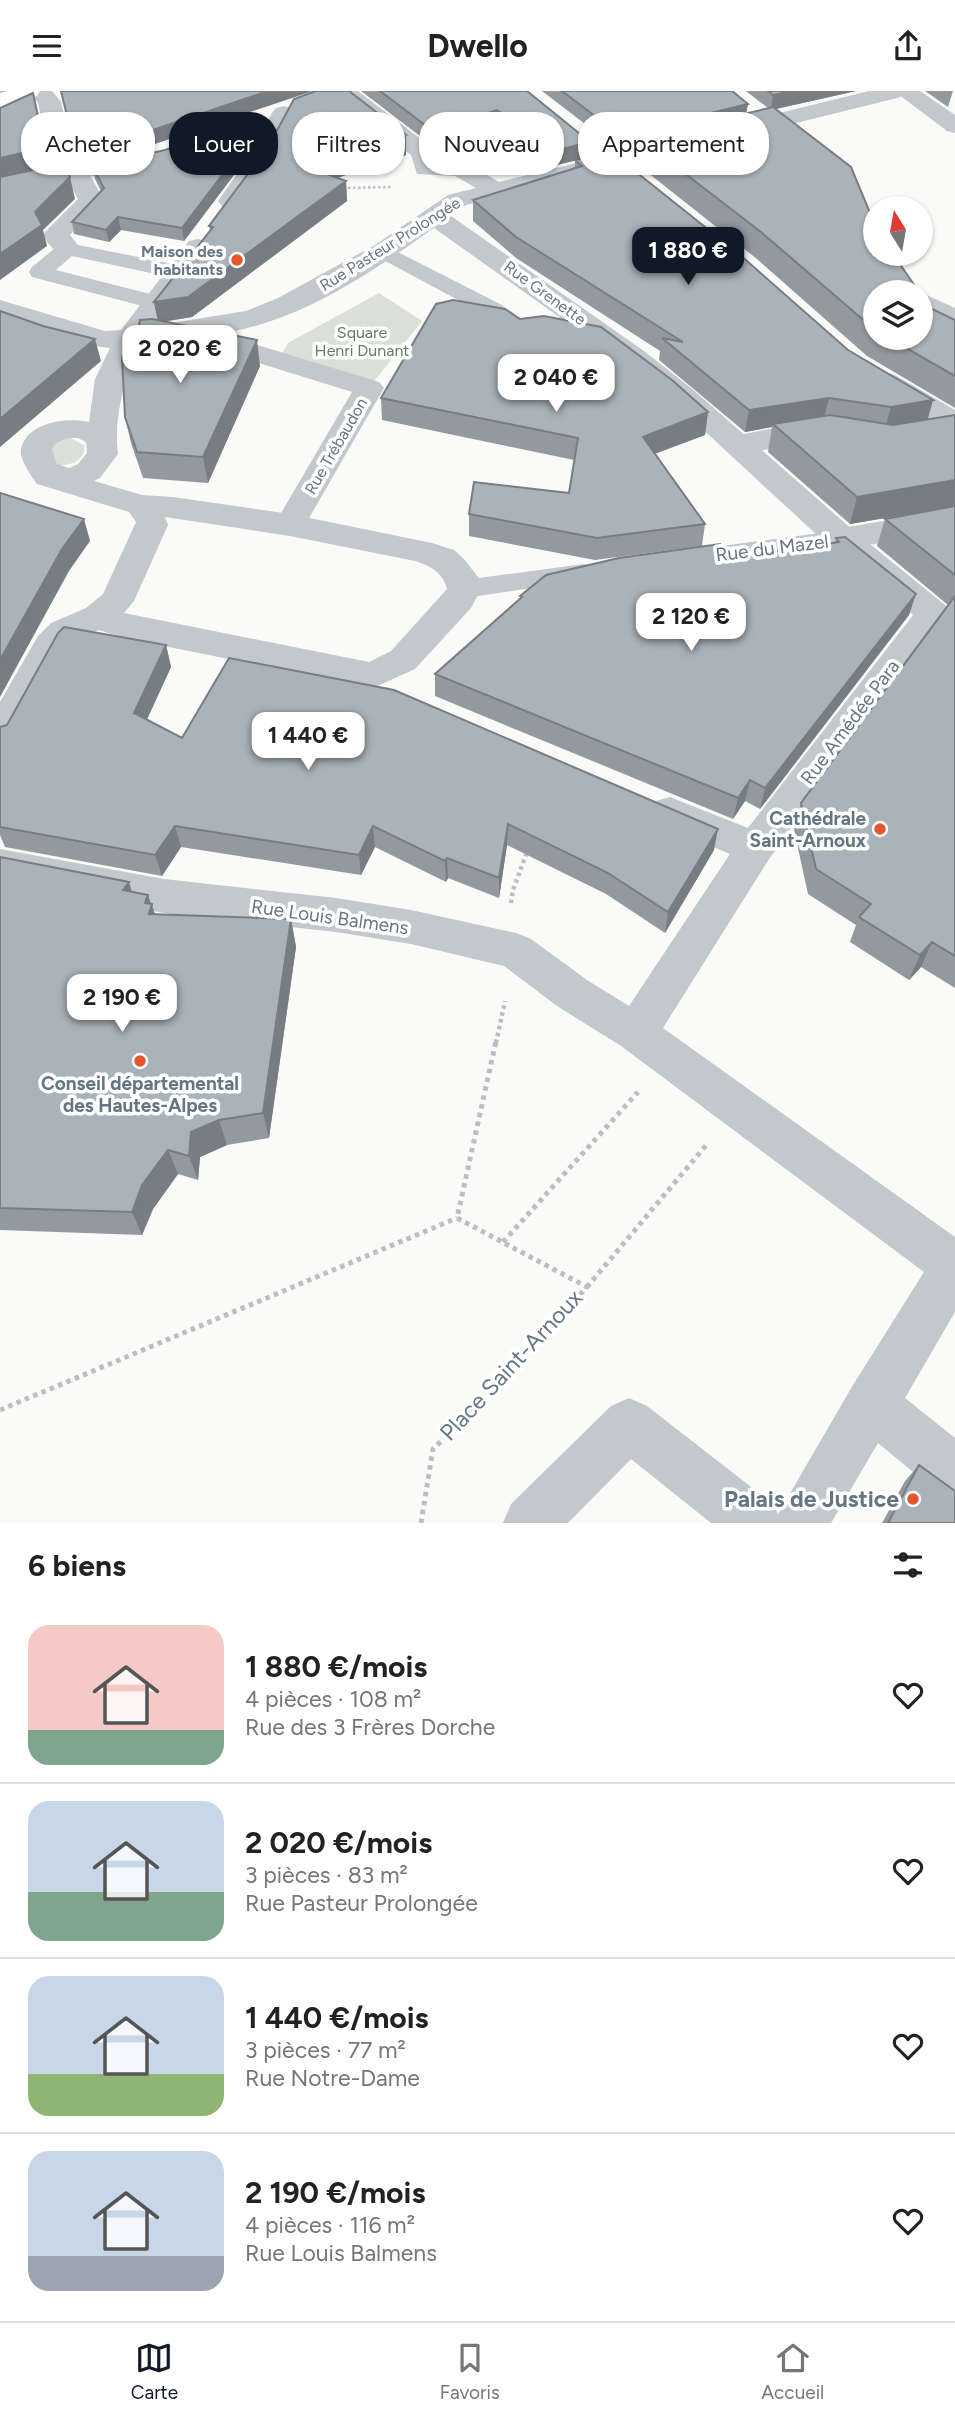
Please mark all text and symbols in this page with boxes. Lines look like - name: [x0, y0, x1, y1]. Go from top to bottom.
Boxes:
- icon: menu: [28, 27, 66, 65]
- text: Dwello: [427, 27, 528, 65]
- icon: share: [889, 27, 927, 65]
- chip: Acheter: [21, 112, 155, 175]
- chip: Louer: [169, 112, 278, 175]
- chip: Filtres: [292, 112, 405, 175]
- chip: Nouveau: [419, 112, 564, 175]
- chip: Appartement: [578, 112, 769, 175]
- street label: Rue Pasteur Prolongée: [316, 193, 464, 295]
- north arrow: [863, 196, 933, 266]
- map controls: [863, 196, 933, 350]
- pin: 1 880 €: [623, 227, 753, 287]
- text: 1 880 €: [648, 236, 728, 264]
- place label: Maison des habitants: [141, 242, 224, 279]
- marker: Maison des habitants: [229, 252, 245, 268]
- street label: Rue Grenette: [500, 257, 590, 329]
- button: layers: [863, 280, 933, 350]
- park label: Square Henri Dunant: [315, 323, 409, 360]
- pin: 2 020 €: [115, 325, 245, 385]
- text: 2 020 €: [138, 334, 222, 362]
- pin: 2 040 €: [491, 355, 621, 414]
- text: 2 040 €: [514, 363, 598, 391]
- street label: Rue Trébaudon: [301, 394, 371, 497]
- street label: Rue du Mazel: [714, 530, 830, 566]
- pin: 2 120 €: [626, 594, 756, 653]
- text: 2 120 €: [652, 602, 730, 630]
- street label: Rue Amédée Para: [796, 655, 904, 789]
- pin: 1 440 €: [243, 713, 373, 772]
- text: 1 440 €: [268, 721, 348, 749]
- place label: Cathédrale Saint-Arnoux: [750, 807, 866, 852]
- marker: Cathédrale Saint-Arnoux: [872, 821, 888, 837]
- street label: Rue Louis Balmens: [250, 895, 410, 939]
- pin: 2 190 €: [57, 975, 187, 1034]
- text: 2 190 €: [83, 983, 161, 1011]
- marker: Conseil départemental des Hautes-Alpes: [132, 1053, 148, 1069]
- place label: Conseil départemental des Hautes-Alpes: [41, 1072, 239, 1117]
- street label: Place Saint-Arnoux: [434, 1284, 588, 1446]
- place label: Palais de Justice: [724, 1485, 899, 1513]
- marker: Palais de Justice: [905, 1491, 921, 1507]
- icon: filters: [889, 1546, 927, 1584]
- text: 6 biens: [28, 1547, 126, 1584]
- text: 1 880 €/mois: [245, 1648, 427, 1685]
- icon: home: [84, 1653, 168, 1737]
- icon: heart: [889, 1676, 927, 1714]
- text: 4 pièces · 108 m²: [245, 1685, 421, 1713]
- text: Rue des 3 Frères Dorche: [245, 1713, 495, 1741]
- text: 2 020 €/mois: [245, 1824, 432, 1861]
- icon: home: [84, 1829, 168, 1913]
- icon: heart: [889, 1852, 927, 1890]
- text: 3 pièces · 83 m²: [245, 1861, 408, 1889]
- text: Rue Pasteur Prolongée: [245, 1889, 478, 1917]
- text: 1 440 €/mois: [245, 1999, 429, 2036]
- icon: home: [84, 2004, 168, 2088]
- icon: heart: [889, 2027, 927, 2065]
- text: 3 pièces · 77 m²: [245, 2036, 406, 2064]
- text: Rue Notre-Dame: [245, 2064, 420, 2092]
- text: 2 190 €/mois: [245, 2174, 425, 2211]
- icon: home: [84, 2179, 168, 2263]
- icon: heart: [889, 2202, 927, 2240]
- text: 4 pièces · 116 m²: [245, 2211, 415, 2239]
- text: Rue Louis Balmens: [245, 2239, 437, 2267]
- tab: Carte: [131, 2339, 178, 2404]
- tab: Favoris: [440, 2339, 500, 2404]
- tab: Accueil: [761, 2339, 824, 2404]

